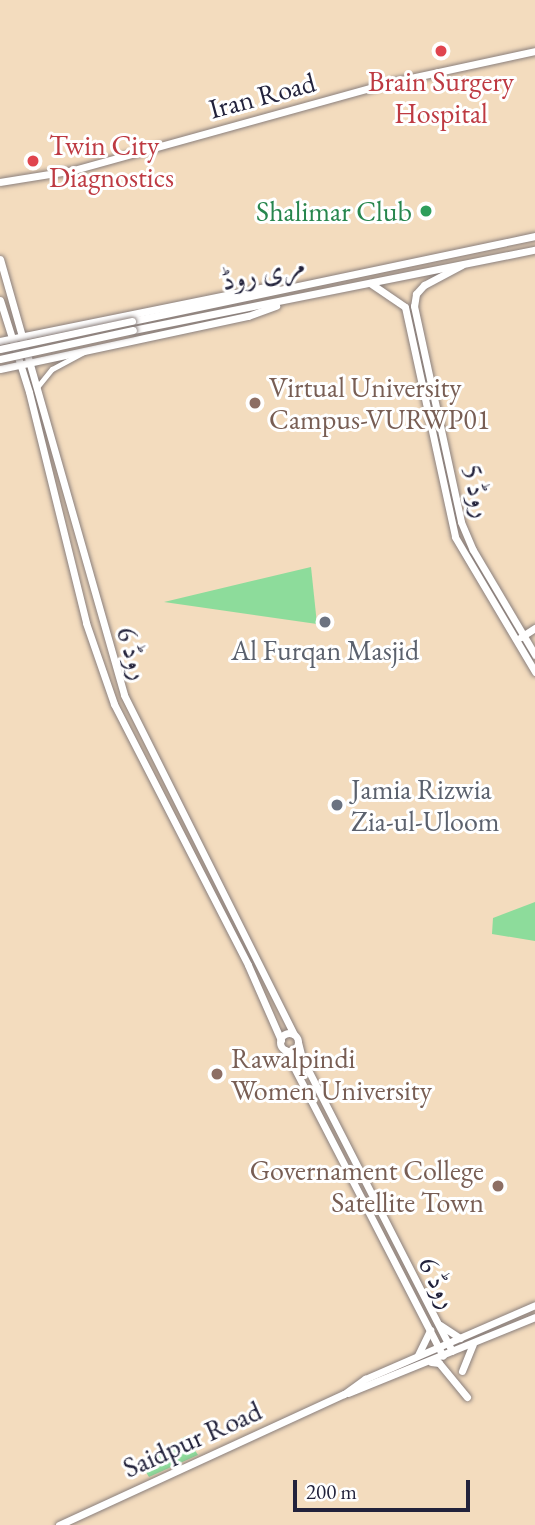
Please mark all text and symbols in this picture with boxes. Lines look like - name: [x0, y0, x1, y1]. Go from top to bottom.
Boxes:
- marker: Brain Surgery Hospital: [431, 41, 451, 61]
- place label: Brain Surgery Hospital: [368, 64, 514, 130]
- street label: Iran Road: [205, 65, 319, 125]
- place label: Twin City Diagnostics: [49, 128, 174, 194]
- marker: Twin City Diagnostics: [23, 151, 43, 171]
- place label: Shalimar Club: [256, 194, 412, 228]
- marker: Shalimar Club: [418, 203, 434, 219]
- street label: مری روڈ: [218, 247, 308, 297]
- place label: Virtual University Campus-VURWP01: [269, 370, 490, 436]
- marker: Virtual University Campus-VURWP01: [247, 395, 263, 411]
- street label: روڈ 5: [455, 461, 501, 521]
- marker: Al Furqan Masjid: [317, 614, 333, 630]
- street label: روڈ 6: [110, 622, 158, 684]
- place label: Al Furqan Masjid: [231, 633, 419, 667]
- place label: Jamia Rizwia Zia-ul-Uloom: [351, 772, 500, 838]
- marker: Jamia Rizwia Zia-ul-Uloom: [329, 797, 345, 813]
- place label: Rawalpindi Women University: [231, 1041, 432, 1107]
- marker: Rawalpindi Women University: [209, 1066, 225, 1082]
- place label: Governament College Satellite Town: [250, 1153, 484, 1219]
- marker: Governament College Satellite Town: [490, 1178, 506, 1194]
- street label: روڈ 6: [412, 1250, 466, 1314]
- street label: Saidpur Road: [118, 1394, 266, 1484]
- scale bar: [297, 1466, 474, 1510]
- text: 200 m: [306, 1478, 357, 1505]

